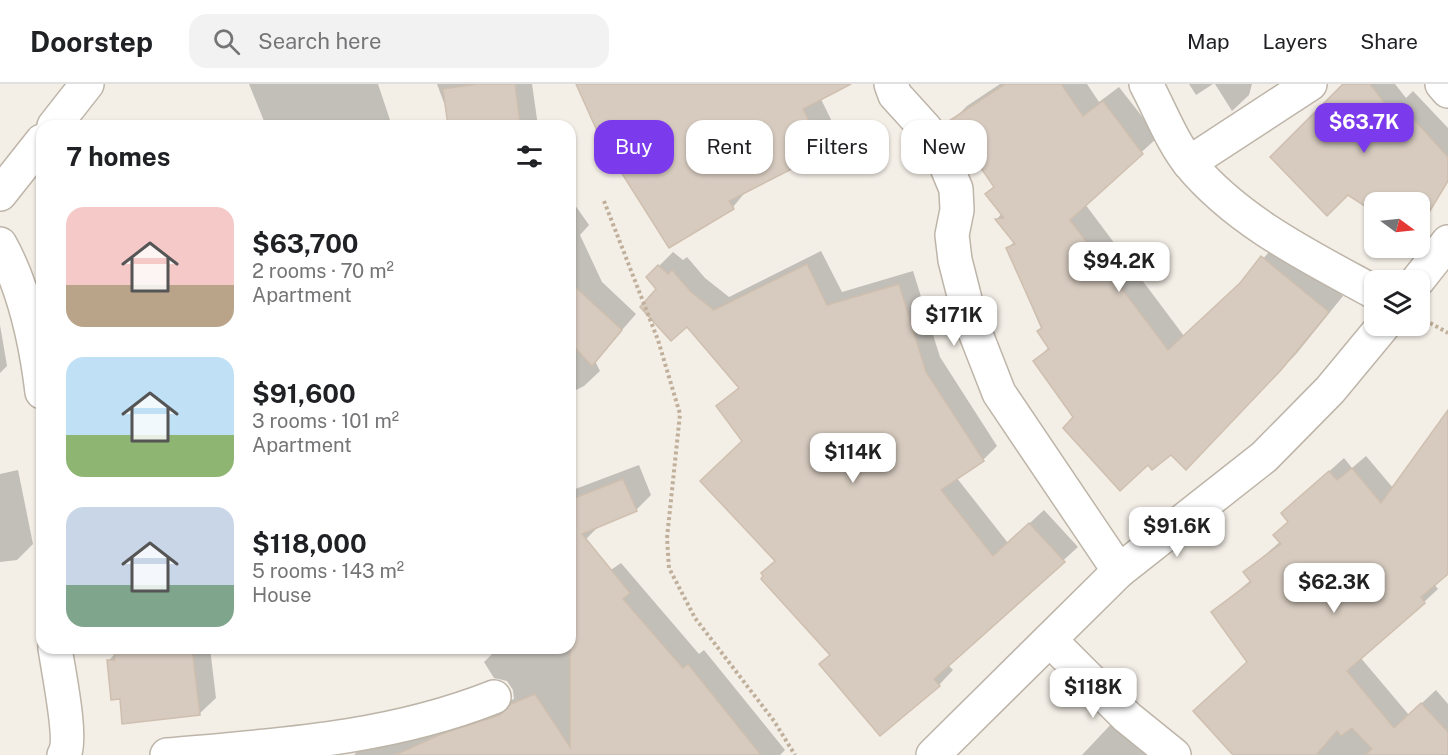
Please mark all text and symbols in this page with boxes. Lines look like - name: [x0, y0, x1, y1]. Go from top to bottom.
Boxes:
- search box: [189, 14, 609, 68]
- text: Doorstep: [30, 25, 153, 58]
- icon: search: [210, 25, 243, 58]
- text: Search here: [258, 28, 381, 54]
- text: Map: [1187, 29, 1230, 54]
- text: Layers: [1263, 29, 1327, 54]
- text: Share: [1360, 29, 1418, 54]
- pin: $63.7K: [1315, 103, 1413, 154]
- text: $63.7K: [1329, 110, 1399, 134]
- chip: Buy: [594, 120, 674, 174]
- chip: Rent: [686, 120, 773, 174]
- chip: Filters: [785, 120, 889, 174]
- chip: New: [901, 120, 987, 174]
- icon: filters: [513, 140, 546, 173]
- text: 7 homes: [66, 141, 170, 172]
- north arrow: [1364, 192, 1430, 258]
- map controls: [1364, 192, 1430, 336]
- text: $63,700: [252, 228, 359, 259]
- icon: home: [114, 231, 186, 303]
- pin: $94.2K: [1070, 242, 1168, 293]
- text: $94.2K: [1083, 249, 1155, 273]
- text: 2 rooms · 70 m²: [252, 259, 394, 283]
- button: layers: [1364, 270, 1430, 336]
- text: Apartment: [252, 283, 352, 307]
- pin: $171K: [912, 296, 996, 347]
- text: $171K: [925, 303, 983, 327]
- text: $91,600: [252, 378, 356, 409]
- icon: home: [114, 381, 186, 453]
- text: 3 rooms · 101 m²: [252, 409, 399, 433]
- text: Apartment: [252, 433, 352, 457]
- pin: $114K: [811, 433, 895, 484]
- text: $114K: [824, 440, 882, 464]
- pin: $91.6K: [1128, 507, 1226, 558]
- text: $91.6K: [1143, 514, 1211, 538]
- text: $118,000: [252, 528, 367, 559]
- icon: home: [114, 531, 186, 603]
- text: 5 rooms · 143 m²: [252, 559, 404, 583]
- pin: $62.3K: [1285, 563, 1383, 614]
- text: $62.3K: [1298, 570, 1370, 594]
- text: House: [252, 583, 312, 607]
- pin: $118K: [1051, 668, 1135, 719]
- text: $118K: [1064, 675, 1122, 699]

